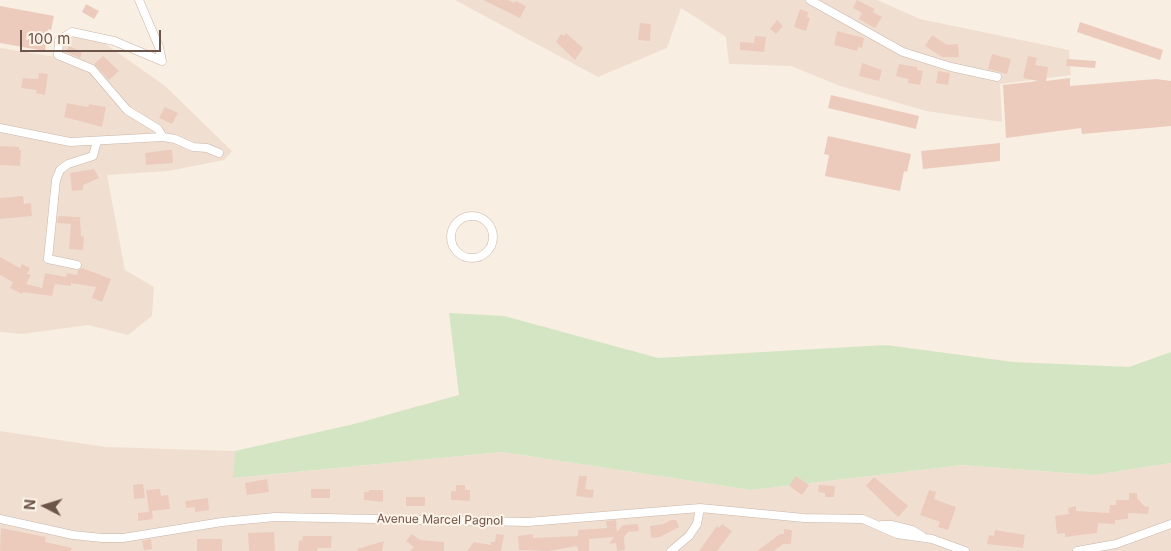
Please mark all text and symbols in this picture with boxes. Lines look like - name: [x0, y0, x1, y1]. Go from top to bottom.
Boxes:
- scale bar: [22, 20, 164, 52]
- text: 100 m: [28, 29, 70, 48]
- north arrow: [20, 481, 70, 531]
- text: N: [21, 499, 38, 511]
- street label: Avenue Marcel Pagnol: [377, 512, 503, 528]

